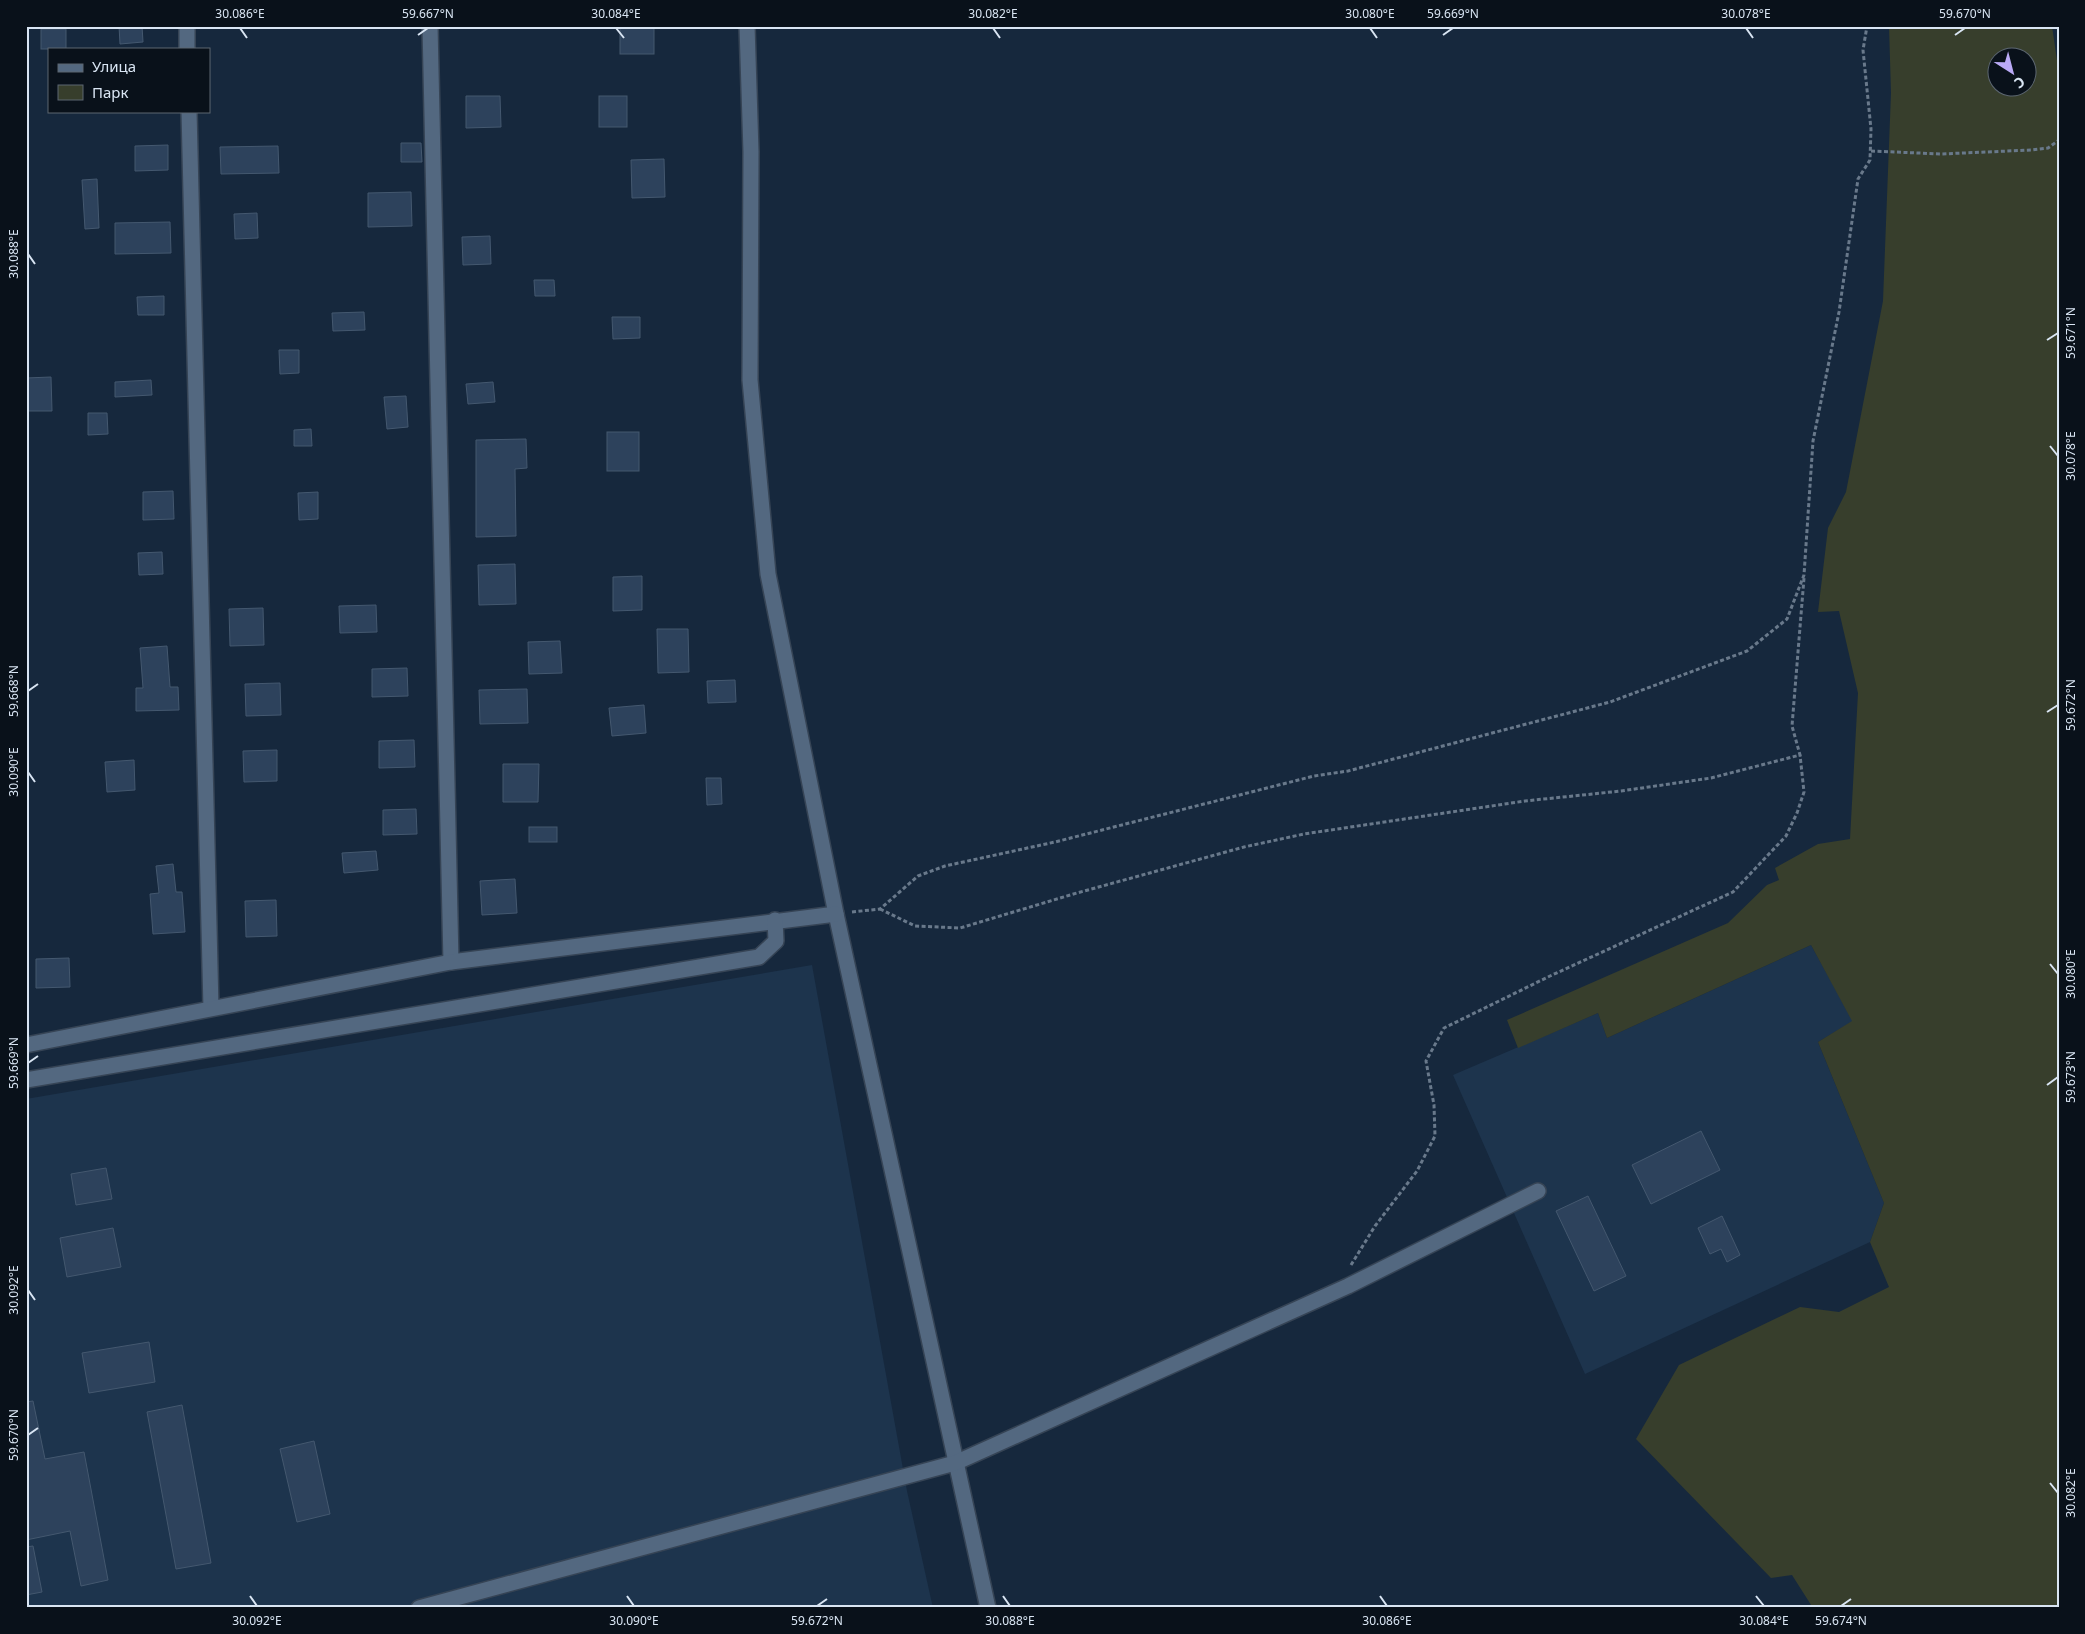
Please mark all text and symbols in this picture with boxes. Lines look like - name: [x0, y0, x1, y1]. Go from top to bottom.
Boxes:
- text: 30.086°E: [215, 5, 265, 22]
- text: 59.667°N: [402, 5, 454, 22]
- text: 30.084°E: [591, 5, 641, 22]
- text: 30.082°E: [968, 5, 1018, 22]
- text: 30.080°E: [1345, 5, 1395, 22]
- text: 59.669°N: [1427, 5, 1479, 22]
- text: 30.078°E: [1721, 5, 1771, 22]
- text: 59.670°N: [1939, 5, 1991, 22]
- legend: [48, 48, 210, 112]
- north arrow: [1988, 48, 2038, 98]
- text: Улица: [92, 56, 136, 76]
- text: С: [2011, 73, 2029, 93]
- text: Парк: [92, 82, 128, 102]
- text: 30.088°E: [5, 229, 22, 279]
- text: 59.671°N: [2062, 307, 2079, 359]
- text: 30.078°E: [2062, 431, 2079, 481]
- text: 59.668°N: [5, 665, 22, 717]
- text: 59.672°N: [2062, 679, 2079, 731]
- text: 30.090°E: [5, 747, 22, 797]
- text: 30.080°E: [2062, 949, 2079, 999]
- text: 59.669°N: [5, 1037, 22, 1089]
- text: 59.673°N: [2062, 1051, 2079, 1103]
- text: 30.092°E: [5, 1265, 22, 1315]
- text: 59.670°N: [5, 1409, 22, 1461]
- text: 30.082°E: [2062, 1468, 2079, 1518]
- text: 30.092°E: [232, 1612, 282, 1629]
- text: 30.090°E: [609, 1612, 659, 1629]
- text: 59.672°N: [791, 1612, 843, 1629]
- text: 30.088°E: [985, 1612, 1035, 1629]
- text: 30.086°E: [1362, 1612, 1412, 1629]
- text: 30.084°E: [1739, 1612, 1789, 1629]
- text: 59.674°N: [1815, 1612, 1867, 1629]

